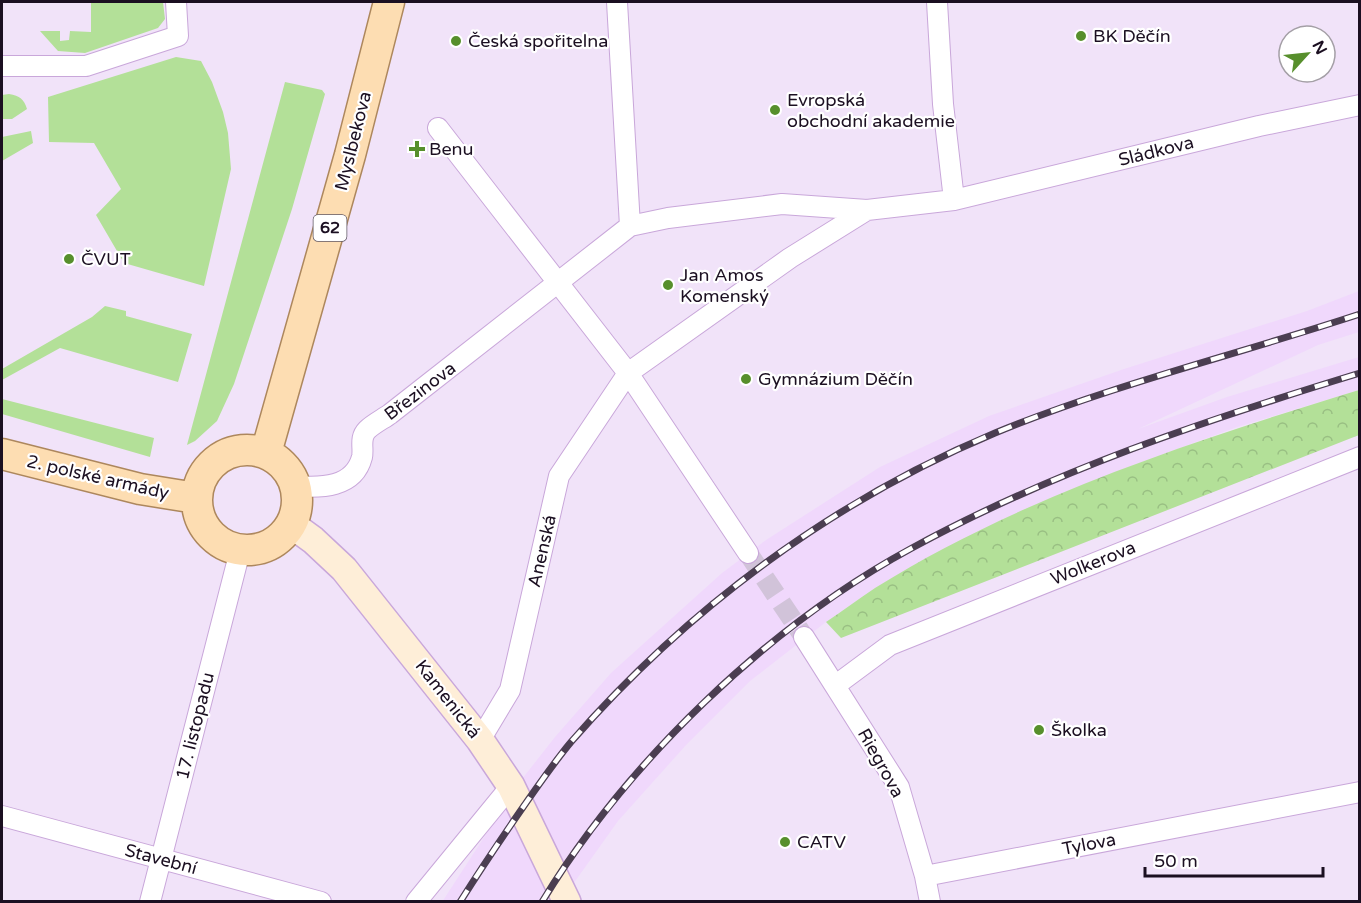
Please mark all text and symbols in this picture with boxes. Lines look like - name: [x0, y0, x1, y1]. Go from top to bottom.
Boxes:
- north arrow: [1277, 24, 1337, 84]
- place label: BK Děčín: [1093, 25, 1171, 47]
- marker: BK Děčín: [1074, 29, 1088, 43]
- place label: Česká spořitelna: [468, 30, 608, 52]
- marker: Česká spořitelna: [449, 34, 463, 48]
- text: N: [1308, 37, 1331, 58]
- street label: Myslbekova: [330, 89, 376, 193]
- place label: Evropská obchodní akademie: [787, 89, 955, 132]
- marker: Evropská obchodní akademie: [768, 103, 782, 117]
- street label: Sládkova: [1116, 131, 1196, 171]
- place label: Benu: [429, 138, 473, 160]
- marker: Benu: [410, 142, 424, 156]
- road number: 62: [314, 215, 346, 241]
- place label: ČVUT: [81, 248, 131, 270]
- marker: ČVUT: [62, 252, 76, 266]
- place label: Jan Amos Komenský: [680, 264, 769, 307]
- marker: Jan Amos Komenský: [661, 278, 675, 292]
- street label: Březinova: [380, 357, 460, 425]
- place label: Gymnázium Děčín: [758, 368, 913, 390]
- marker: Gymnázium Děčín: [739, 372, 753, 386]
- street label: 2. polské armády: [25, 450, 172, 504]
- street label: Anenská: [523, 513, 561, 589]
- street label: Wolkerova: [1047, 536, 1139, 590]
- street label: Kamenická: [410, 655, 486, 743]
- street label: 17. listopadu: [171, 670, 219, 782]
- place label: Školka: [1051, 719, 1107, 741]
- marker: Školka: [1032, 723, 1046, 737]
- street label: Riegrova: [853, 724, 909, 802]
- street label: Tylova: [1060, 828, 1118, 860]
- place label: CATV: [797, 831, 846, 853]
- marker: CATV: [778, 835, 792, 849]
- street label: Stavební: [122, 839, 200, 879]
- scale bar: [1145, 840, 1324, 878]
- text: 50 m: [1154, 850, 1198, 872]

